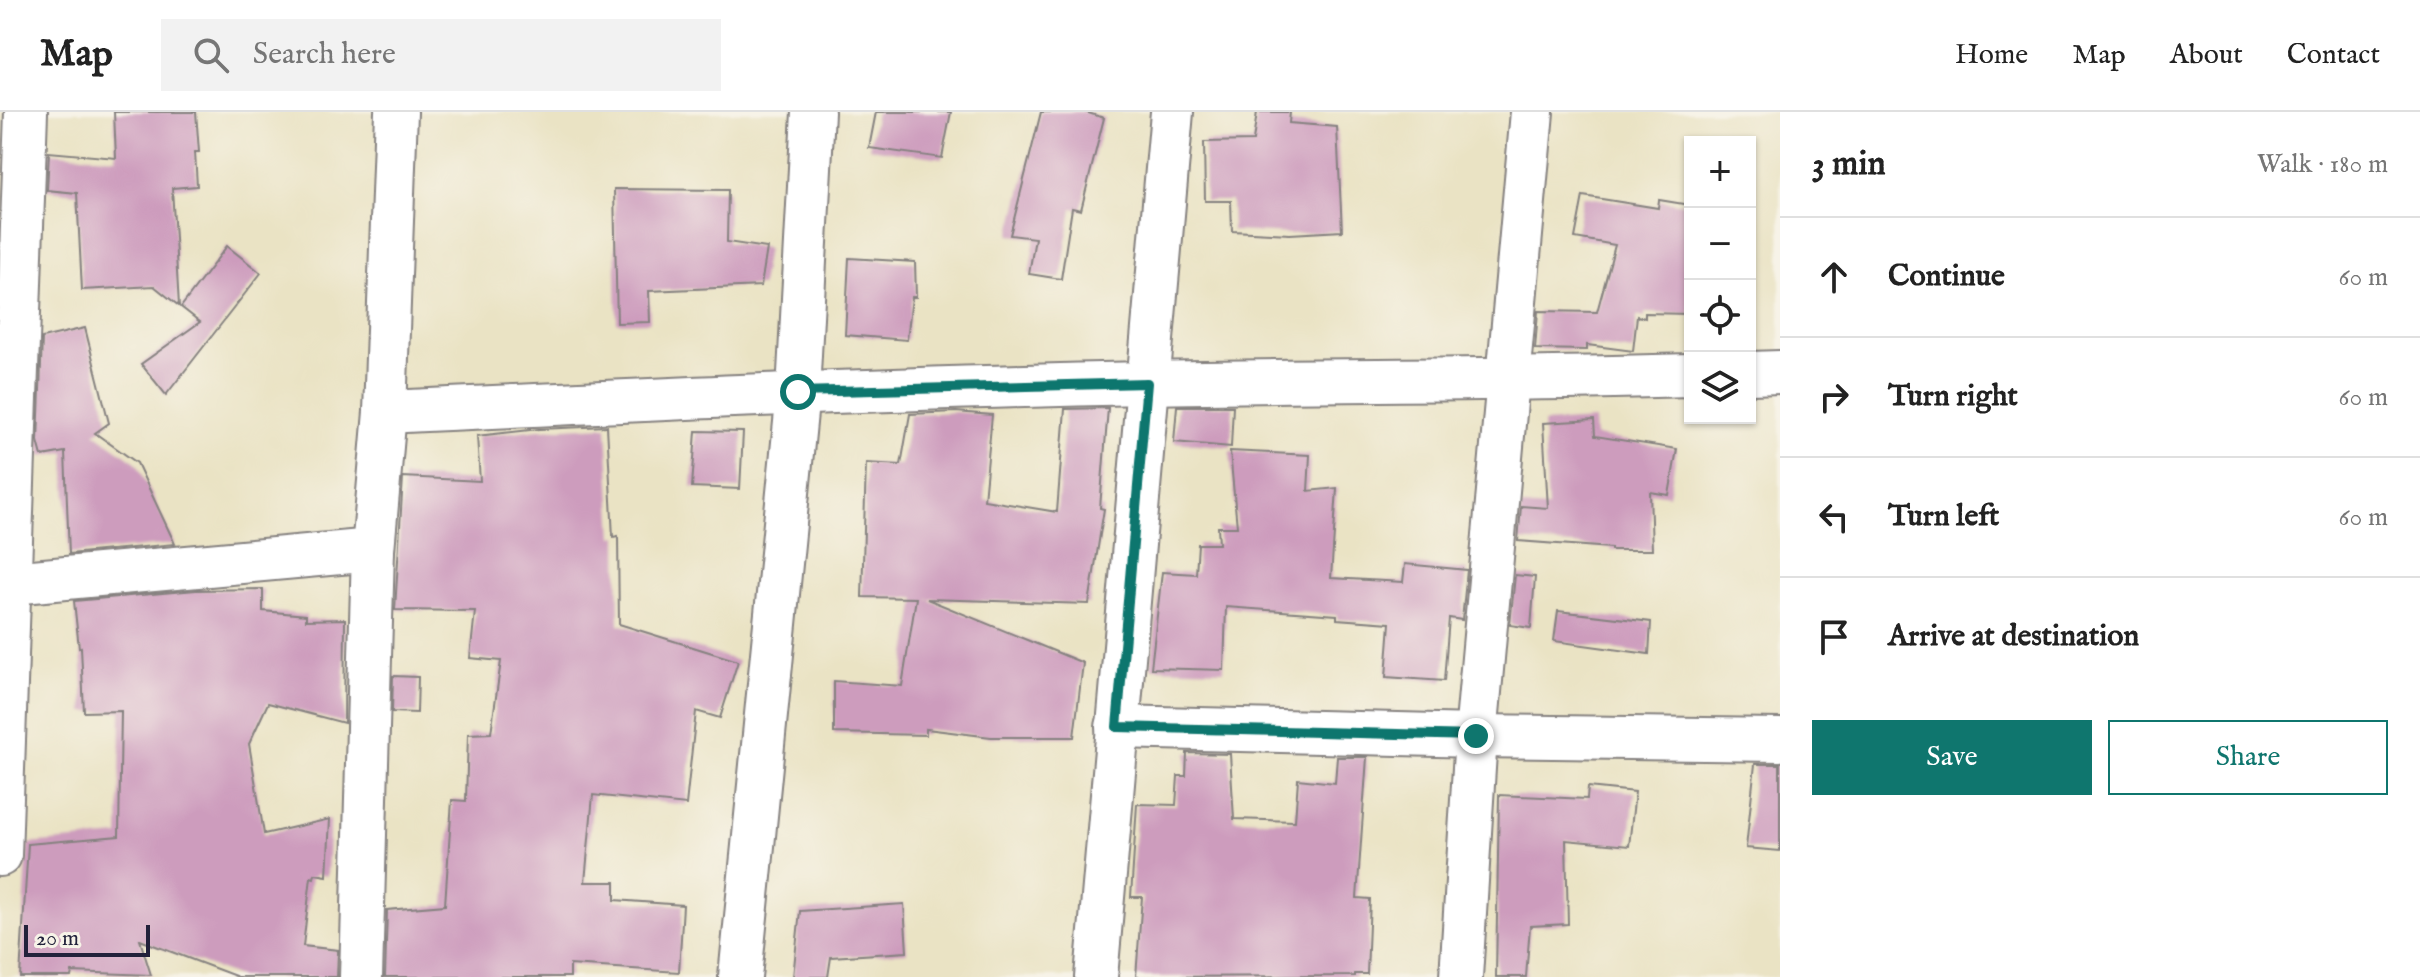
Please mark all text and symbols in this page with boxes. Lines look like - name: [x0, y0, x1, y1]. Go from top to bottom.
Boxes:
- search box: [161, 19, 721, 91]
- text: Map: [40, 31, 113, 79]
- icon: search: [189, 33, 233, 77]
- text: Search here: [253, 36, 396, 74]
- text: Home: [1955, 38, 2028, 73]
- text: Map: [2072, 38, 2126, 73]
- text: About: [2170, 38, 2243, 73]
- text: Contact: [2287, 38, 2380, 73]
- map controls: [1684, 136, 1756, 424]
- button: +: [1684, 136, 1756, 208]
- text: 3 min: [1812, 143, 1886, 186]
- text: Walk · 180 m: [2257, 148, 2388, 181]
- button: −: [1684, 208, 1756, 280]
- icon: ahead: [1812, 255, 1856, 299]
- text: Continue: [1888, 258, 2005, 296]
- text: 60 m: [2339, 261, 2388, 294]
- button: locate: [1684, 280, 1756, 352]
- button: layers: [1684, 352, 1756, 424]
- route start: [780, 374, 816, 410]
- icon: right: [1812, 375, 1856, 419]
- text: Turn right: [1888, 378, 2018, 416]
- text: 60 m: [2339, 381, 2388, 414]
- icon: left: [1812, 495, 1856, 539]
- text: Turn left: [1888, 498, 1999, 536]
- text: 60 m: [2339, 501, 2388, 534]
- icon: arrive: [1812, 615, 1856, 659]
- text: Arrive at destination: [1888, 618, 2139, 656]
- route end: [1458, 718, 1494, 754]
- button: Save: [1812, 720, 2092, 795]
- button: Share: [2108, 720, 2388, 795]
- scale bar: [24, 921, 150, 957]
- text: 20 m: [36, 925, 79, 953]

